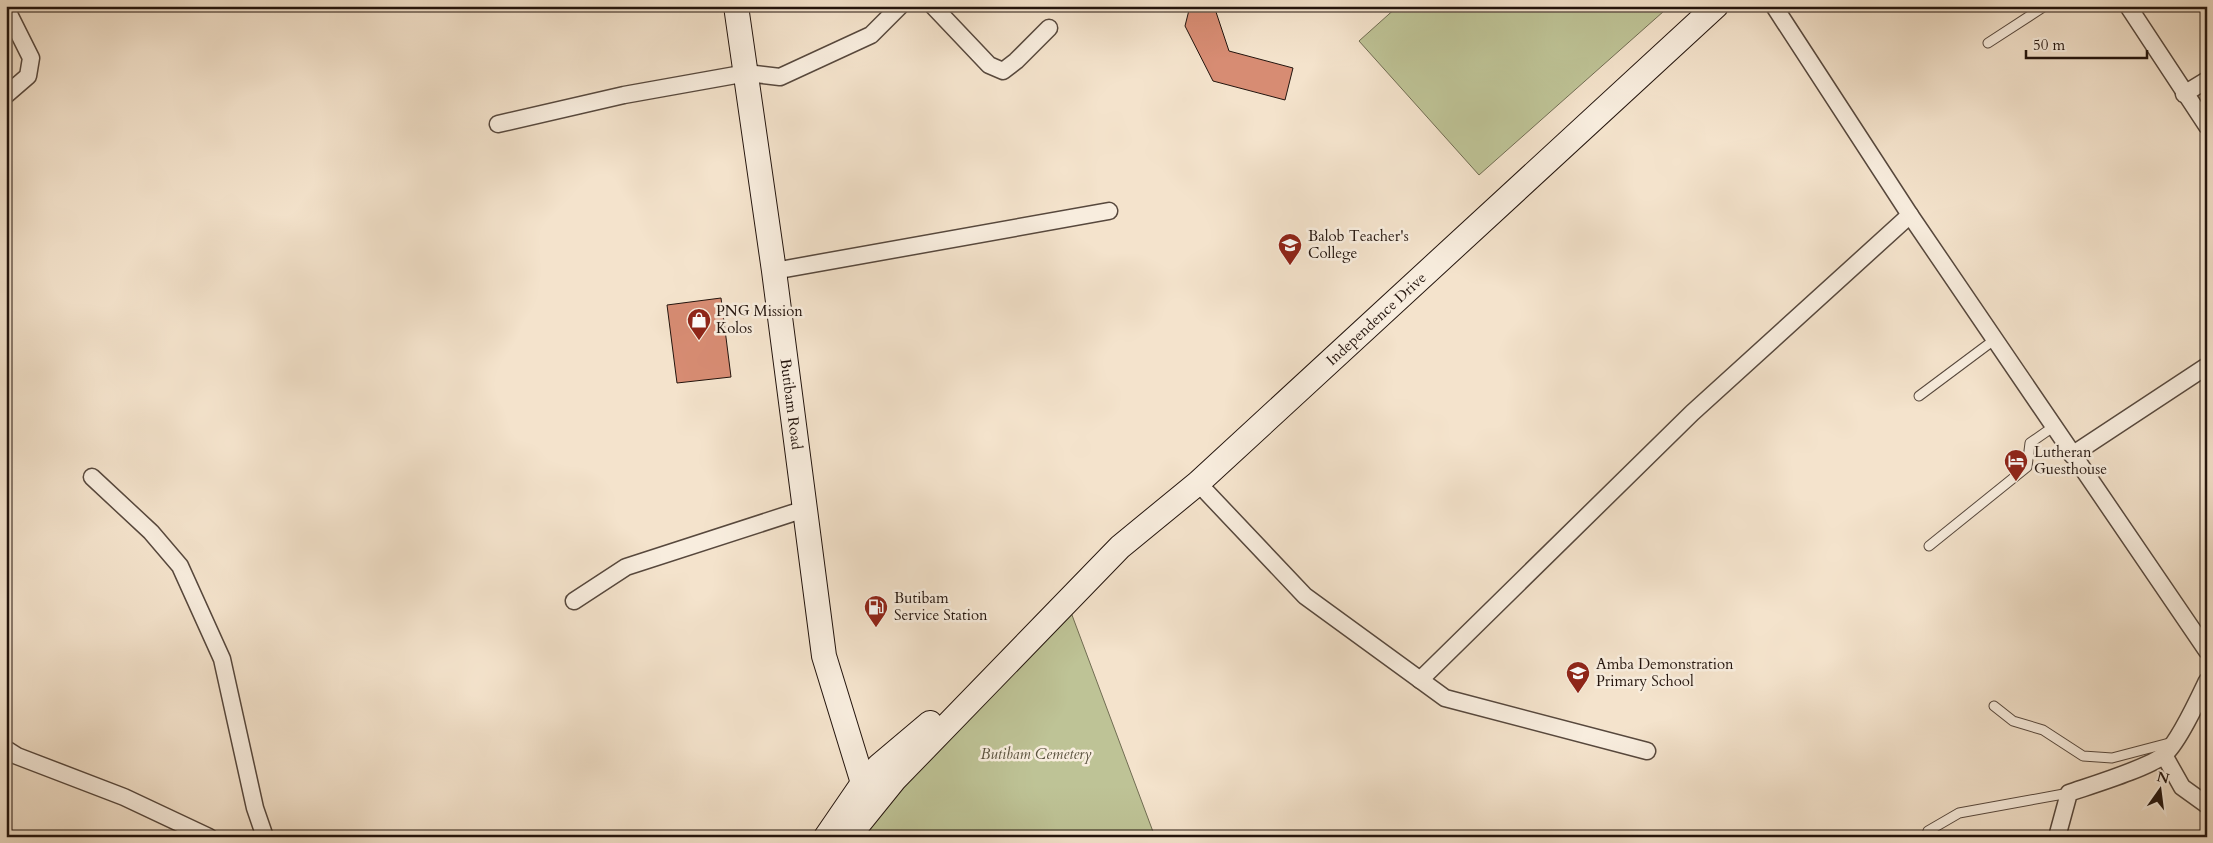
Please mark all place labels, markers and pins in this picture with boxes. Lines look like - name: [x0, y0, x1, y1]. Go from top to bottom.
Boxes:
- place label: Balob Teacher's College: [1308, 226, 1409, 263]
- school or university icon: Balob Teacher's College: [1277, 232, 1303, 266]
- place label: PNG Mission Kolos: [716, 301, 803, 338]
- shop icon: PNG Mission Kolos: [686, 307, 712, 341]
- place label: Lutheran Guesthouse: [2034, 442, 2107, 479]
- hotel icon: Lutheran Guesthouse: [2003, 448, 2029, 482]
- place label: Butibam Service Station: [894, 588, 988, 625]
- fuel station icon: Butibam Service Station: [863, 594, 889, 628]
- place label: Amba Demonstration Primary School: [1596, 654, 1734, 691]
- school or university icon: Amba Demonstration Primary School: [1565, 660, 1591, 694]

